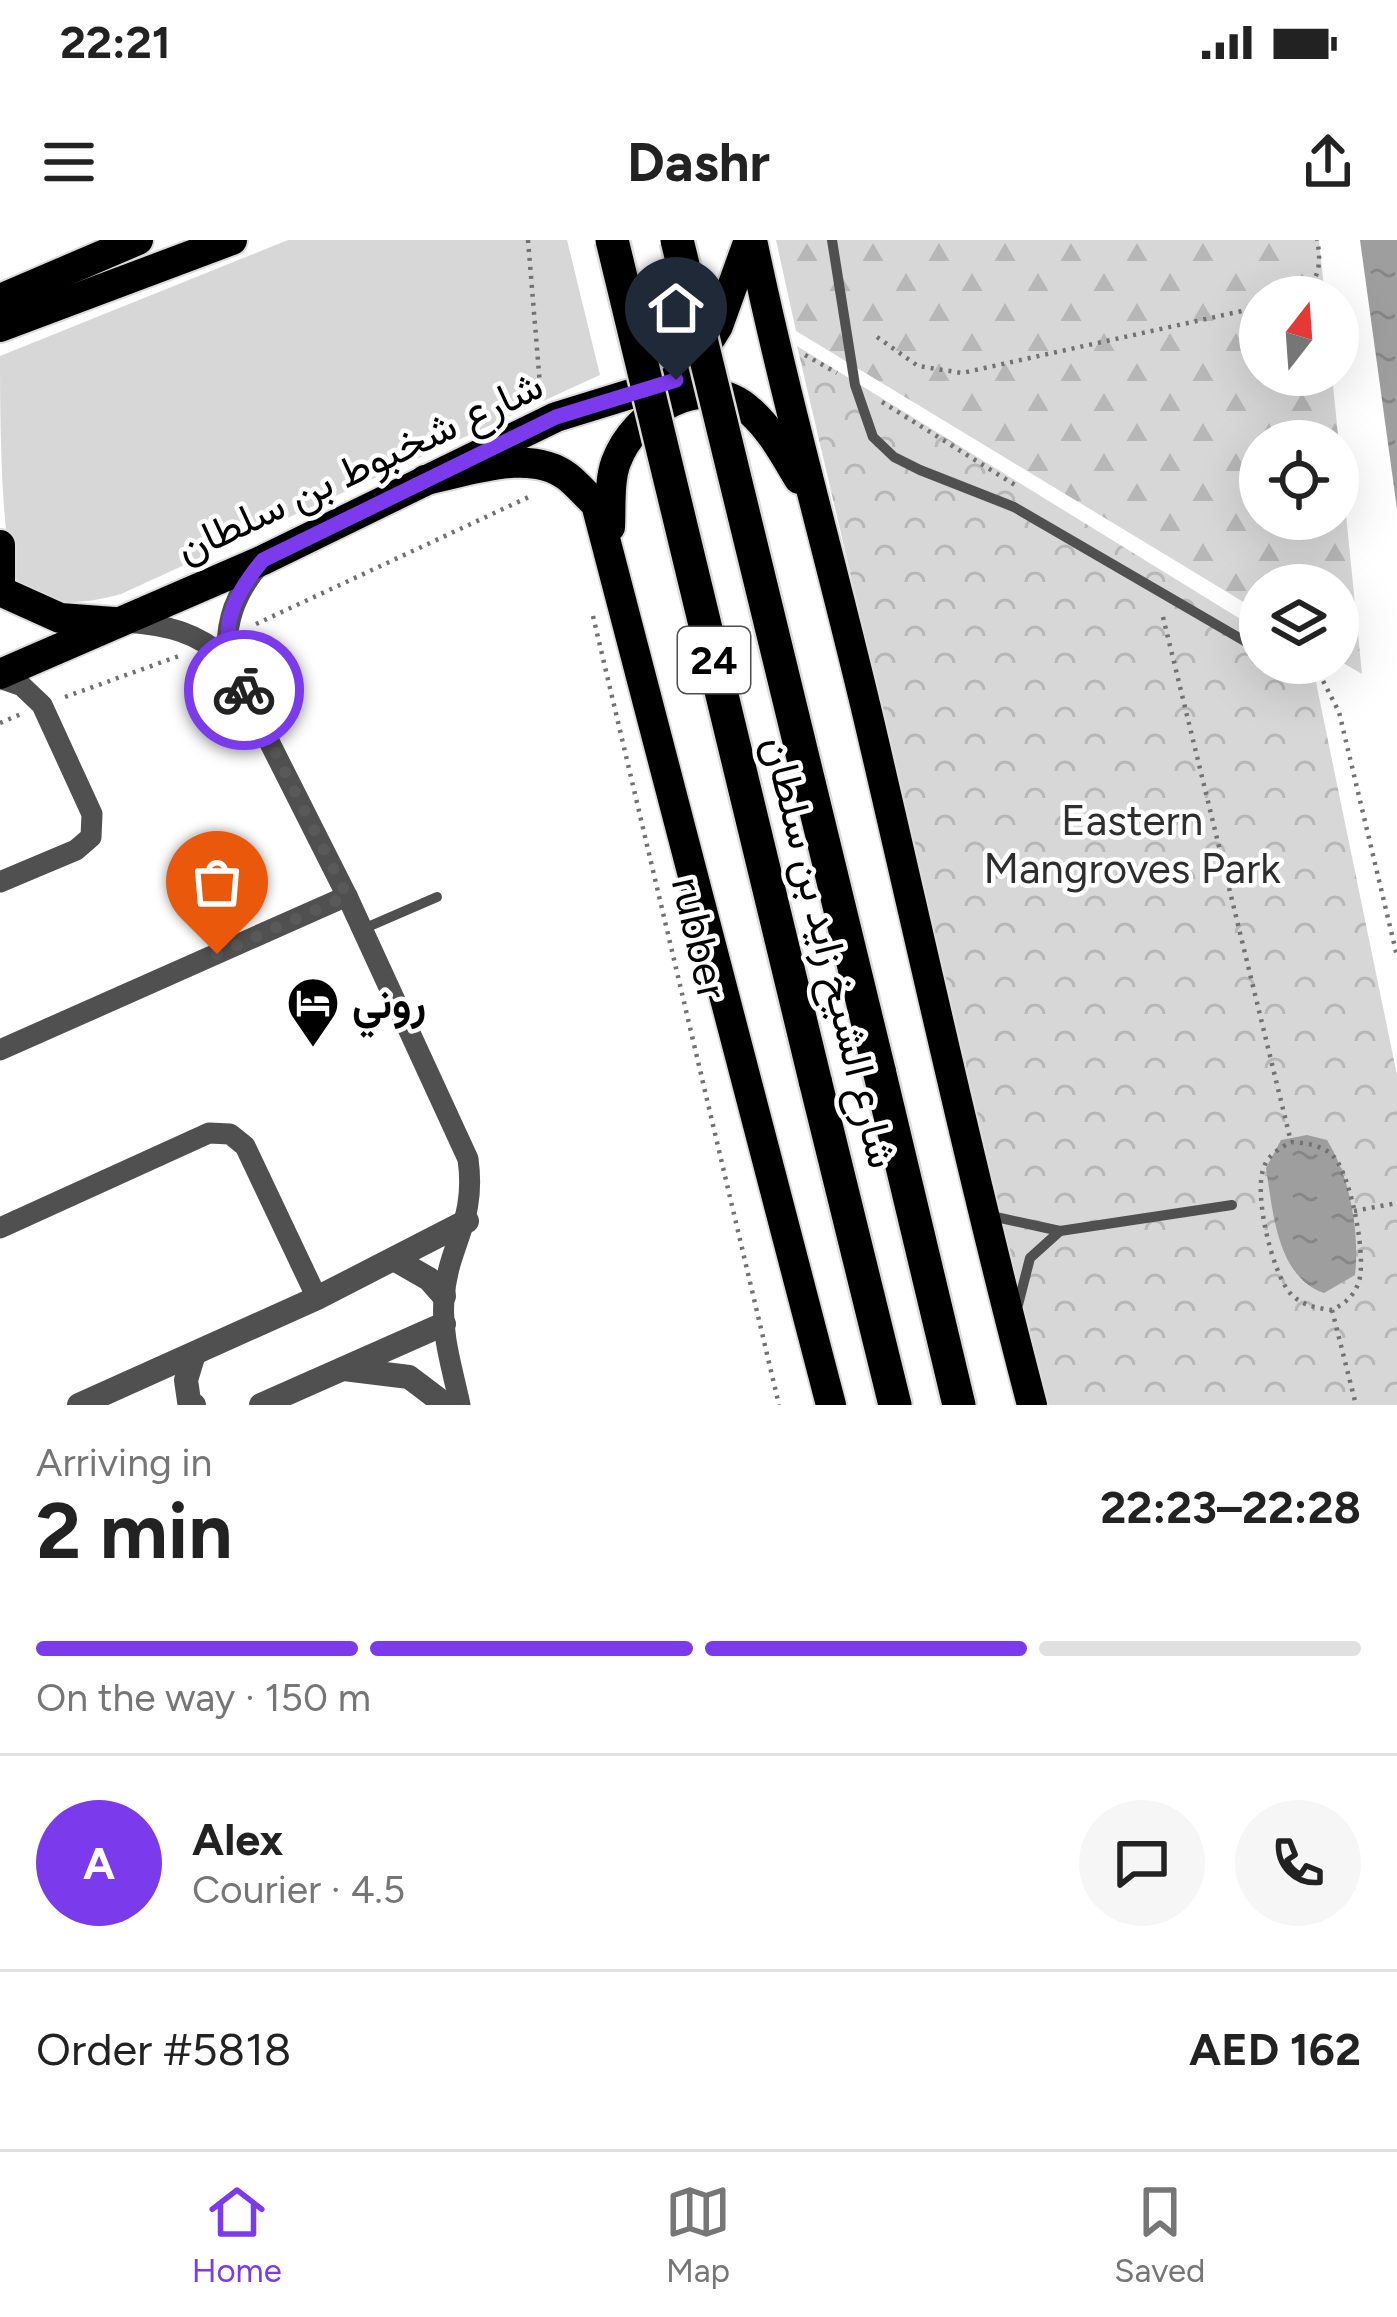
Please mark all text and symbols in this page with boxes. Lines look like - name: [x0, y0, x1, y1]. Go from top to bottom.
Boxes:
- text: 22:21: [60, 15, 171, 69]
- icon: menu: [36, 129, 102, 195]
- icon: share: [1295, 129, 1361, 195]
- text: Dashr: [627, 130, 770, 195]
- pin: [625, 257, 727, 380]
- icon: home: [643, 275, 709, 341]
- north arrow: [1239, 276, 1359, 396]
- map controls: [1239, 276, 1359, 684]
- street label: شارع شخبوط بن سلطان: [168, 359, 552, 577]
- button: locate: [1239, 420, 1359, 540]
- button: layers: [1239, 564, 1359, 684]
- road number: 24: [678, 627, 750, 693]
- courier: [184, 630, 304, 750]
- icon: bike: [211, 657, 277, 723]
- street label: شارع الشيخ زايد بن سلطان: [749, 731, 909, 1174]
- park label: Eastern Mangroves Park: [983, 795, 1281, 894]
- pin: [166, 831, 268, 954]
- icon: bag: [184, 849, 250, 915]
- street label: rubber: [661, 872, 738, 1004]
- hotel icon: روني: [285, 975, 341, 1049]
- place label: روني: [352, 978, 426, 1038]
- text: Arriving in: [36, 1439, 212, 1486]
- text: 22:23–22:28: [1100, 1480, 1361, 1534]
- text: 2 min: [36, 1484, 232, 1578]
- text: On the way · 150 m: [36, 1674, 371, 1721]
- button: chat: [1079, 1800, 1205, 1926]
- button: phone: [1235, 1800, 1361, 1926]
- text: Alex: [192, 1812, 283, 1866]
- text: A: [83, 1836, 115, 1890]
- text: Courier · 4.5: [192, 1866, 405, 1913]
- text: Order #5818: [36, 2022, 291, 2076]
- text: AED 162: [1189, 2022, 1361, 2076]
- tab: Home: [192, 2179, 282, 2290]
- tab: Map: [665, 2179, 731, 2290]
- tab: Saved: [1114, 2179, 1205, 2290]

